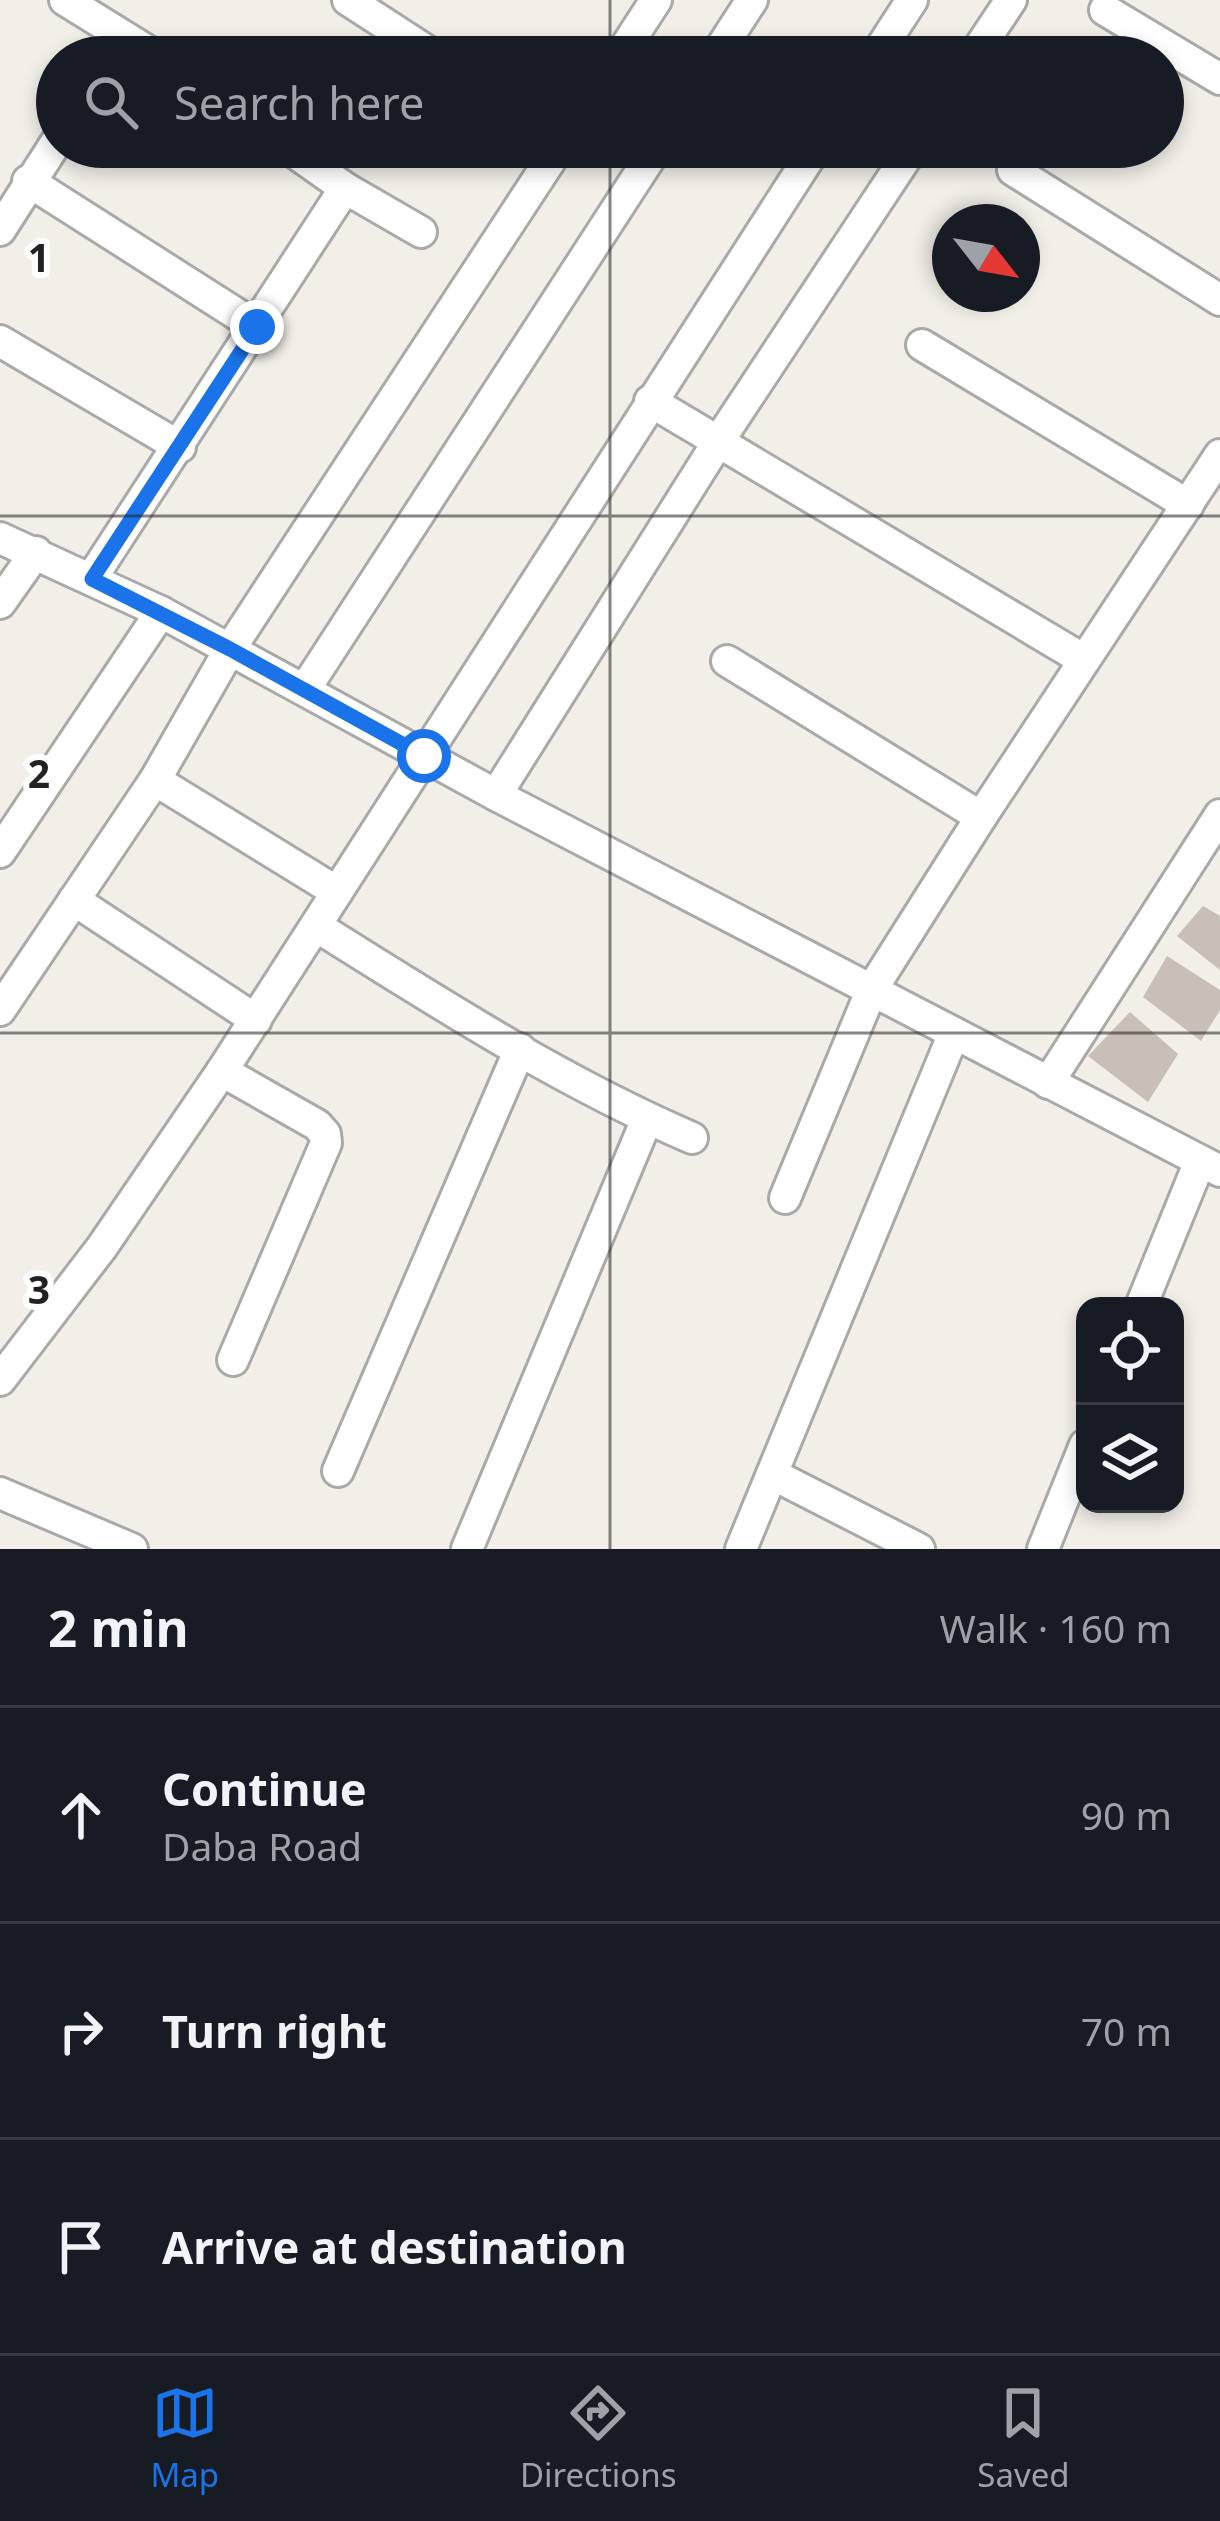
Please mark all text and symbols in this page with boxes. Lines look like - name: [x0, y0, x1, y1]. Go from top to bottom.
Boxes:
- search box: [36, 36, 1184, 168]
- icon: search: [78, 69, 144, 135]
- text: Search here: [174, 72, 424, 133]
- north arrow: [932, 204, 1040, 312]
- text: 1: [28, 230, 50, 283]
- route end: [230, 300, 284, 354]
- route start: [397, 729, 451, 783]
- text: 2: [28, 746, 50, 799]
- text: 3: [28, 1262, 50, 1315]
- map controls: [1076, 1297, 1184, 1513]
- button: locate: [1076, 1297, 1184, 1405]
- button: layers: [1076, 1405, 1184, 1513]
- text: 2 min: [48, 1592, 189, 1662]
- text: Walk · 160 m: [939, 1601, 1172, 1654]
- text: Continue: [162, 1758, 367, 1819]
- icon: ahead: [48, 1782, 114, 1848]
- text: 90 m: [1081, 1788, 1172, 1841]
- text: Daba Road: [162, 1819, 362, 1872]
- icon: right: [48, 1998, 114, 2064]
- text: Turn right: [162, 2000, 387, 2061]
- text: 70 m: [1081, 2004, 1172, 2057]
- icon: arrive: [48, 2214, 114, 2280]
- text: Arrive at destination: [162, 2216, 627, 2277]
- tab: Map: [150, 2380, 219, 2497]
- tab: Directions: [520, 2380, 677, 2497]
- tab: Saved: [977, 2380, 1070, 2497]

